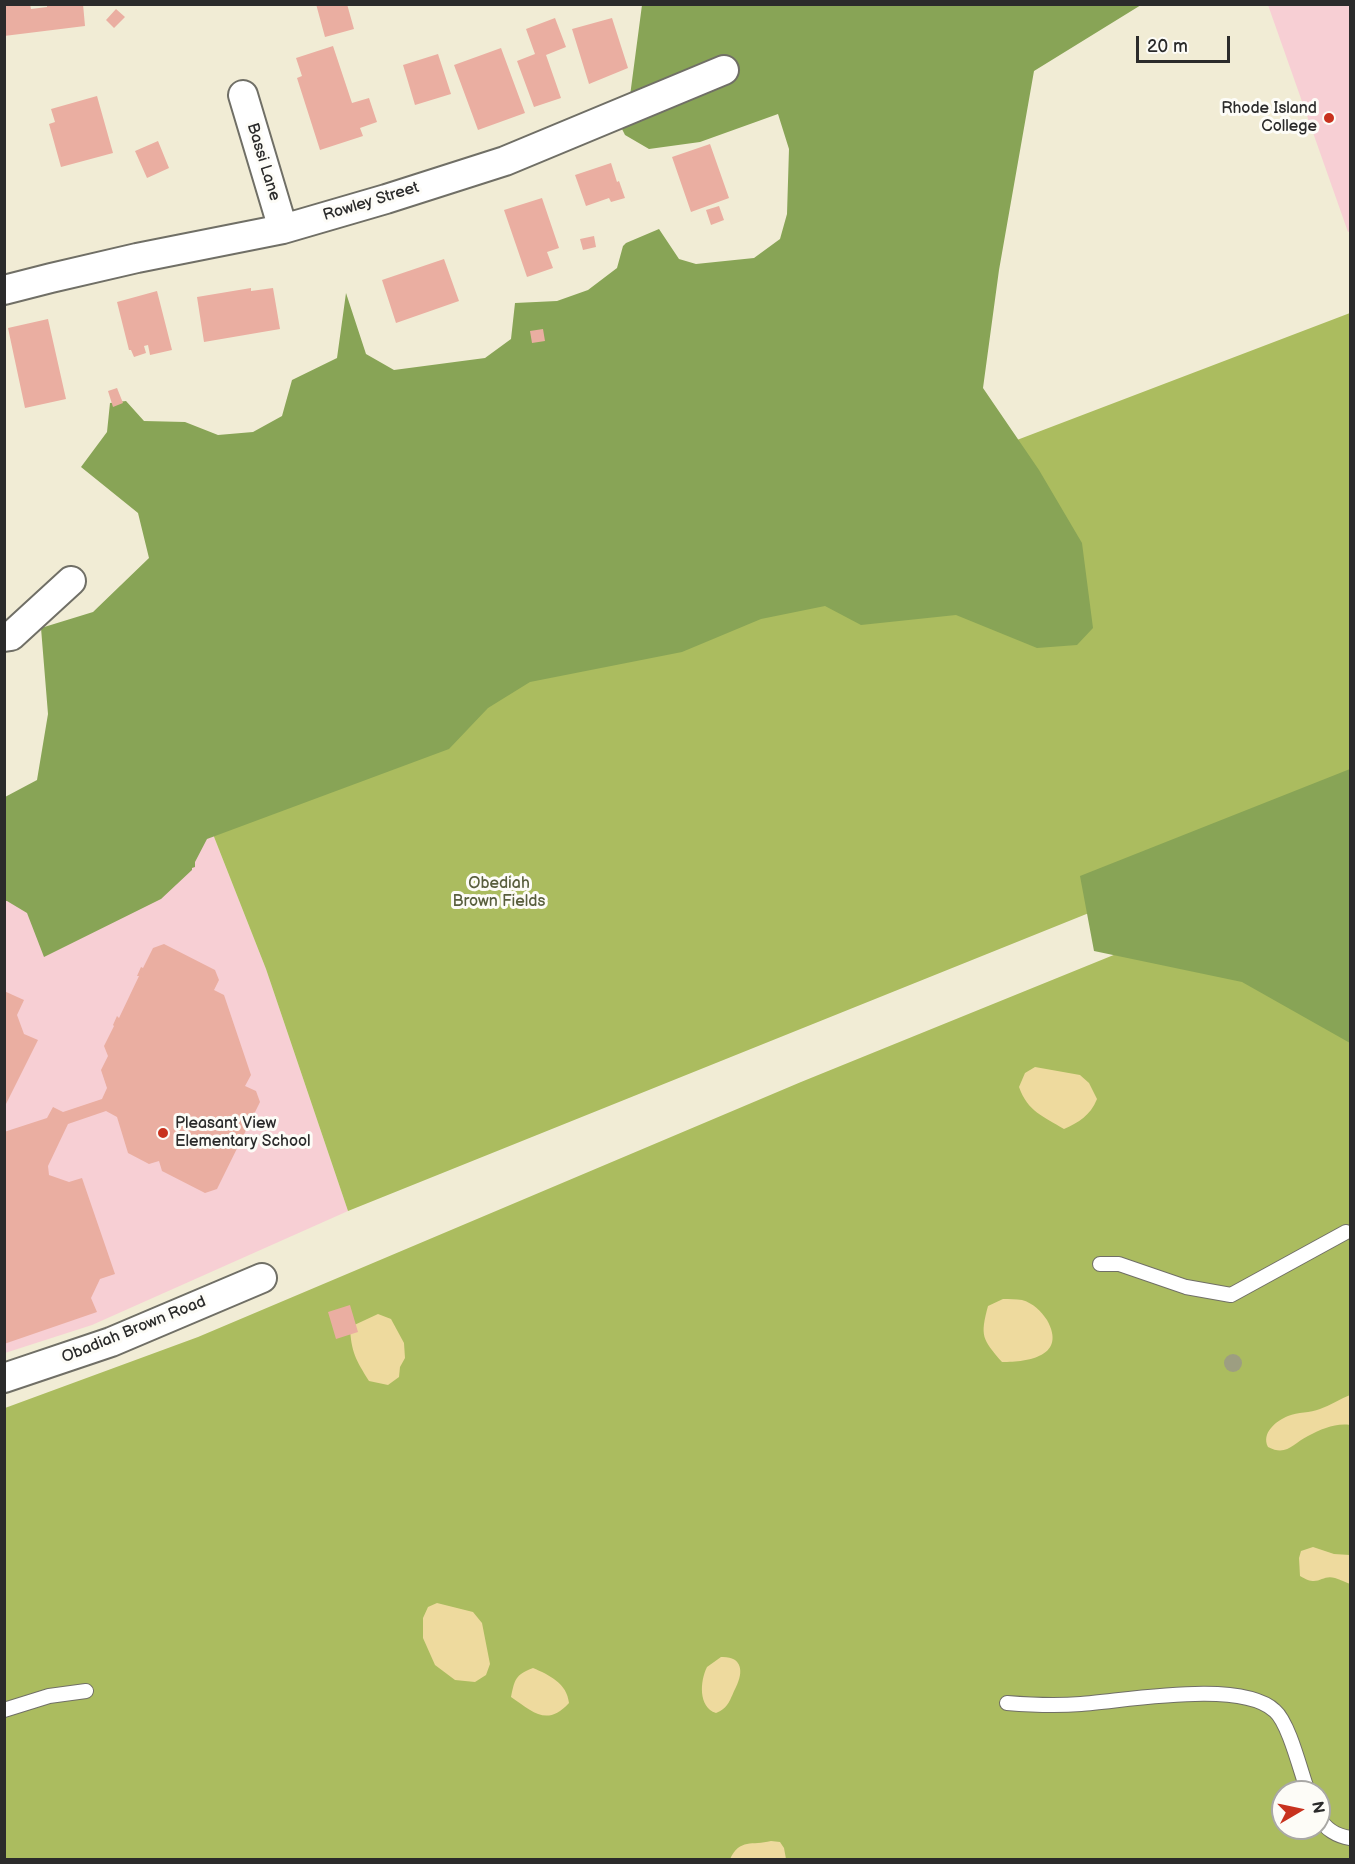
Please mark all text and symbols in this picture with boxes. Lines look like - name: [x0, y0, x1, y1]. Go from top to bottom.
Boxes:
- scale bar: [1139, 24, 1234, 62]
- text: 20 m: [1147, 36, 1188, 57]
- place label: Rhode Island College: [1221, 99, 1317, 137]
- marker: Rhode Island College: [1322, 111, 1336, 125]
- street label: Bassi Lane: [242, 121, 284, 203]
- street label: Rowley Street: [321, 178, 421, 226]
- park label: Obediah Brown Fields: [453, 874, 545, 912]
- place label: Pleasant View Elementary School: [175, 1114, 311, 1152]
- marker: Pleasant View Elementary School: [156, 1126, 170, 1140]
- street label: Obadiah Brown Road: [59, 1292, 209, 1368]
- north arrow: [1271, 1780, 1331, 1840]
- text: N: [1307, 1800, 1328, 1815]

